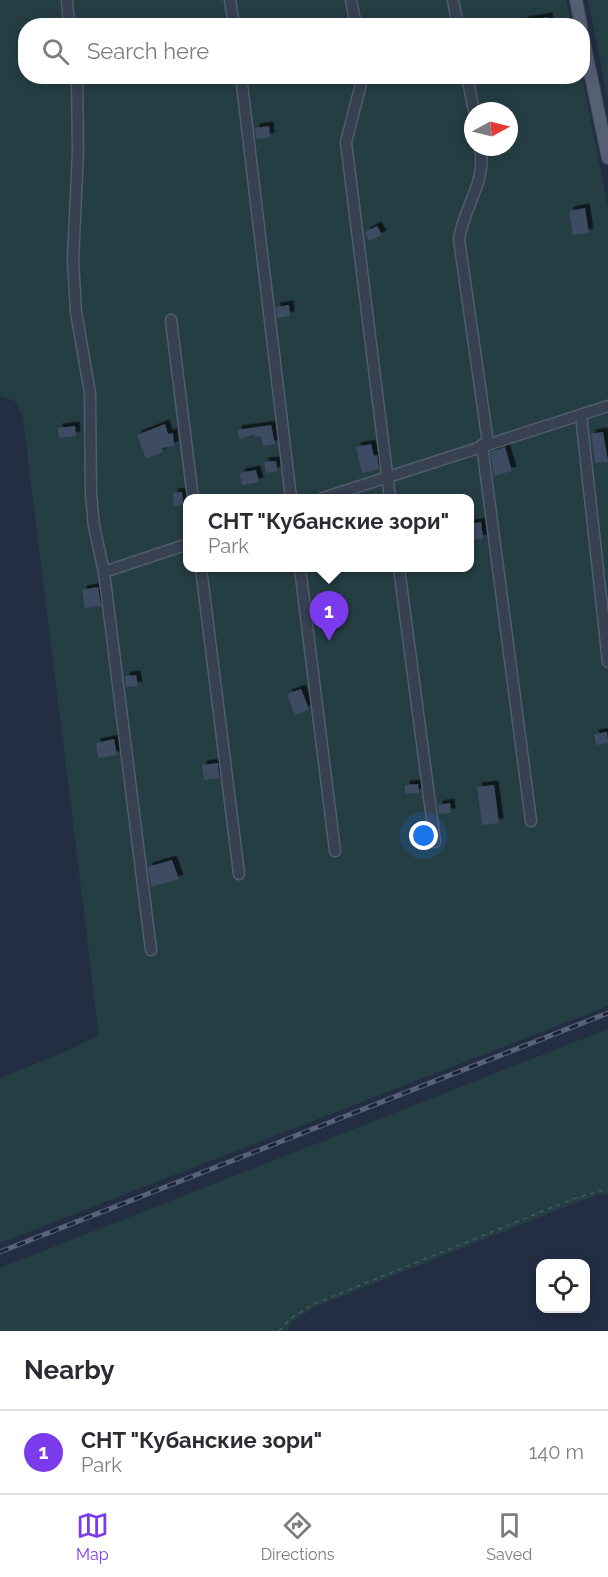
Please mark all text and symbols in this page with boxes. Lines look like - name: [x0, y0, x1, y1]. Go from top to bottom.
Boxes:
- search box: [18, 18, 590, 84]
- icon: search: [39, 35, 72, 68]
- text: Search here: [87, 38, 209, 64]
- north arrow: [464, 102, 518, 156]
- popup: [183, 494, 474, 572]
- text: СНТ "Кубанские зори": [208, 508, 449, 534]
- text: Park: [208, 534, 249, 558]
- pin: 1: [310, 592, 348, 641]
- your location: [409, 821, 438, 850]
- map controls: [536, 1259, 590, 1313]
- button: locate: [536, 1259, 590, 1313]
- text: Nearby: [24, 1355, 114, 1385]
- text: СНТ "Кубанские зори": [81, 1427, 322, 1453]
- text: 1: [39, 1440, 48, 1464]
- text: 140 m: [529, 1440, 584, 1464]
- text: Park: [81, 1453, 122, 1477]
- tab: Map: [76, 1509, 109, 1564]
- tab: Directions: [261, 1509, 335, 1564]
- tab: Saved: [486, 1509, 532, 1564]

